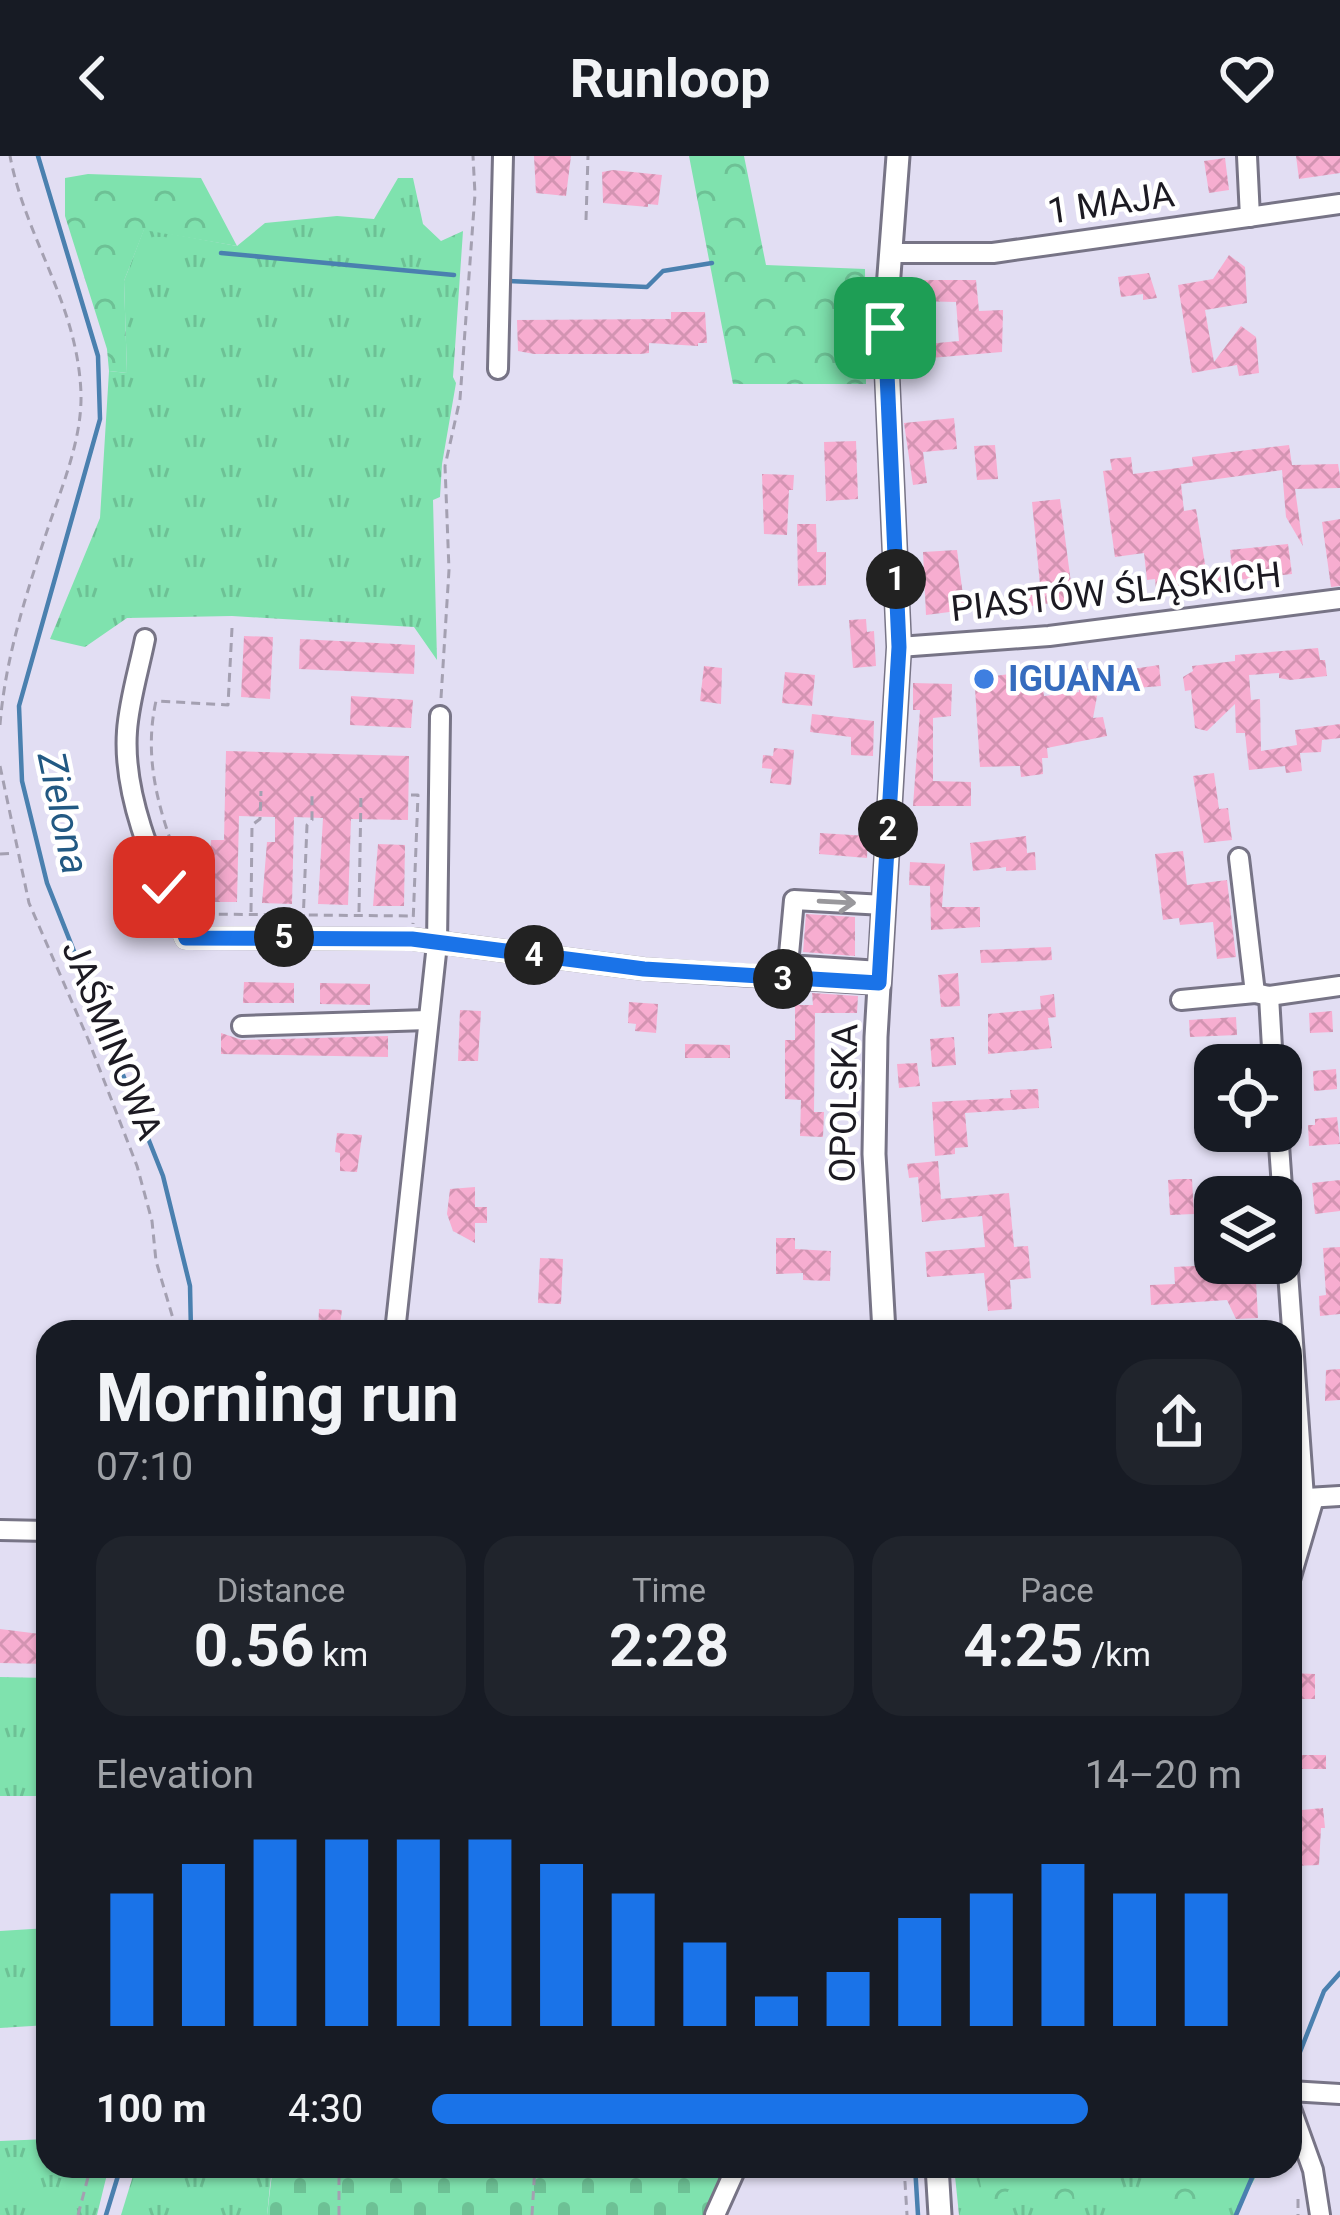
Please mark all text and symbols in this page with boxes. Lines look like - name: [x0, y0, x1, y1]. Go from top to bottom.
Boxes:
- icon: back: [60, 45, 126, 111]
- icon: heart: [1214, 45, 1280, 111]
- text: Runloop: [570, 47, 770, 110]
- street label: 1 MAJA: [1045, 173, 1177, 233]
- pin: [834, 277, 936, 379]
- icon: arrive: [852, 295, 918, 361]
- pin: 1: [866, 549, 926, 609]
- street label: PIASTÓW ŚLĄSKICH: [949, 553, 1283, 630]
- text: 1: [887, 559, 905, 598]
- place label: IGUANA: [1008, 658, 1141, 700]
- marker: IGUANA: [971, 666, 997, 692]
- water label: Zielona: [27, 747, 98, 879]
- pin: 2: [858, 799, 918, 859]
- text: 2: [879, 809, 897, 848]
- pin: [113, 836, 215, 938]
- icon: check: [131, 854, 197, 920]
- one-way arrow: [816, 891, 855, 914]
- pin: 5: [254, 907, 314, 967]
- text: 5: [275, 917, 293, 956]
- pin: 4: [504, 925, 564, 985]
- street label: JAŚMINOWA: [53, 934, 172, 1146]
- text: 4: [525, 935, 543, 974]
- pin: 3: [753, 949, 813, 1009]
- text: 3: [774, 959, 792, 998]
- street label: OPOLSKA: [822, 1023, 866, 1183]
- map controls: [1194, 1044, 1302, 1284]
- button: locate: [1194, 1044, 1302, 1152]
- button: layers: [1194, 1176, 1302, 1284]
- button: share: [1116, 1359, 1242, 1485]
- text: Morning run: [96, 1360, 459, 1437]
- text: 07:10: [96, 1444, 193, 1490]
- text: Distance: [217, 1571, 345, 1610]
- text: Time: [632, 1571, 706, 1610]
- text: Pace: [1020, 1571, 1094, 1610]
- text: 0.56: [194, 1610, 314, 1681]
- text: 2:28: [609, 1610, 729, 1681]
- text: 4:25: [963, 1610, 1083, 1681]
- text: km: [314, 1635, 368, 1674]
- text: /km: [1083, 1635, 1151, 1674]
- text: Elevation: [96, 1752, 254, 1798]
- text: 14–20 m: [1085, 1752, 1242, 1798]
- text: 100 m: [96, 2086, 207, 2132]
- text: 4:30: [288, 2086, 363, 2132]

